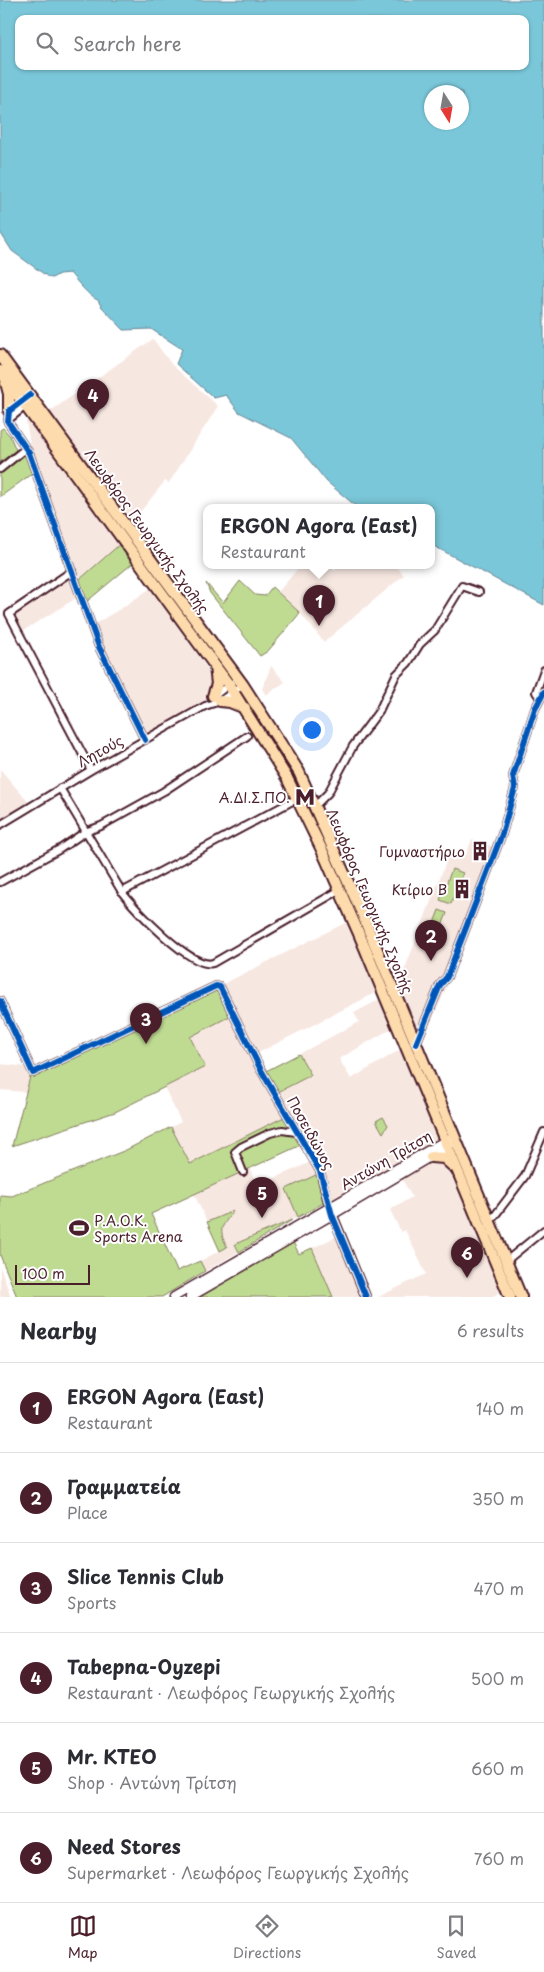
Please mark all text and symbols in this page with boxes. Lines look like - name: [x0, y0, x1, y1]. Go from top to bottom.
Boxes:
- search box: [15, 15, 529, 70]
- icon: search: [33, 29, 61, 57]
- text: Search here: [73, 29, 182, 57]
- north arrow: [424, 85, 469, 130]
- pin: 4: [77, 379, 109, 420]
- street label: Λεωφόρος Γεωργικής Σχολής: [80, 444, 214, 618]
- popup: [203, 504, 435, 569]
- text: ERGON Agora (East): [220, 511, 418, 539]
- text: Restaurant: [220, 539, 306, 563]
- pin: 1: [303, 585, 335, 626]
- your location: [299, 717, 325, 743]
- street label: Λητούς: [73, 730, 127, 772]
- metro station icon: Α.ΔΙ.Σ.ΠΟ.: [294, 786, 316, 808]
- place label: Α.ΔΙ.Σ.ΠΟ.: [219, 787, 290, 808]
- street label: Λεωφόρος Γεωργικής Σχολής: [321, 805, 419, 997]
- building icon: Γυμναστήριο: [469, 840, 491, 862]
- place label: Γυμναστήριο: [379, 841, 465, 862]
- building icon: Κτίριο Β: [451, 878, 473, 900]
- place label: Κτίριο Β: [391, 879, 447, 900]
- pin: 2: [415, 920, 447, 961]
- pin: 3: [130, 1003, 162, 1044]
- street label: Ποσειδώνος: [282, 1092, 340, 1174]
- street label: Αντώνη Τρίτση: [336, 1125, 436, 1195]
- pin: 5: [246, 1177, 278, 1218]
- place label: P.A.O.K. Sports Arena: [94, 1210, 183, 1247]
- sports icon: P.A.O.K. Sports Arena: [68, 1217, 90, 1239]
- pin: 6: [451, 1237, 483, 1278]
- scale bar: [15, 1262, 90, 1285]
- text: 100 m: [22, 1263, 65, 1284]
- text: Nearby: [20, 1314, 97, 1346]
- text: 6 results: [457, 1318, 524, 1342]
- text: ERGON Agora (East): [67, 1382, 264, 1410]
- text: 1: [32, 1396, 40, 1420]
- text: 140 m: [476, 1396, 524, 1420]
- text: Restaurant: [67, 1410, 153, 1434]
- text: Γραμματεία: [67, 1472, 181, 1500]
- text: 2: [30, 1486, 42, 1510]
- text: 350 m: [472, 1486, 524, 1510]
- text: Place: [67, 1500, 108, 1524]
- text: Slice Tennis Club: [67, 1562, 224, 1590]
- text: 3: [31, 1576, 41, 1600]
- text: 470 m: [474, 1576, 524, 1600]
- text: Sports: [67, 1590, 116, 1614]
- text: Tabepna-Oyzepi: [67, 1652, 221, 1680]
- text: 4: [31, 1666, 41, 1690]
- text: 500 m: [471, 1666, 524, 1690]
- text: Restaurant · Λεωφόρος Γεωργικής Σχολής: [67, 1680, 395, 1704]
- text: Mr. KTEO: [67, 1742, 157, 1770]
- text: 5: [31, 1756, 41, 1780]
- text: 660 m: [471, 1756, 524, 1780]
- text: Shop · Αντώνη Τρίτση: [67, 1770, 237, 1794]
- text: Need Stores: [67, 1832, 181, 1860]
- text: 6: [30, 1846, 42, 1870]
- text: 760 m: [474, 1846, 524, 1870]
- text: Supermarket · Λεωφόρος Γεωργικής Σχολής: [67, 1860, 409, 1884]
- tab: Map: [68, 1912, 98, 1963]
- tab: Directions: [233, 1912, 301, 1963]
- tab: Saved: [437, 1912, 476, 1963]

